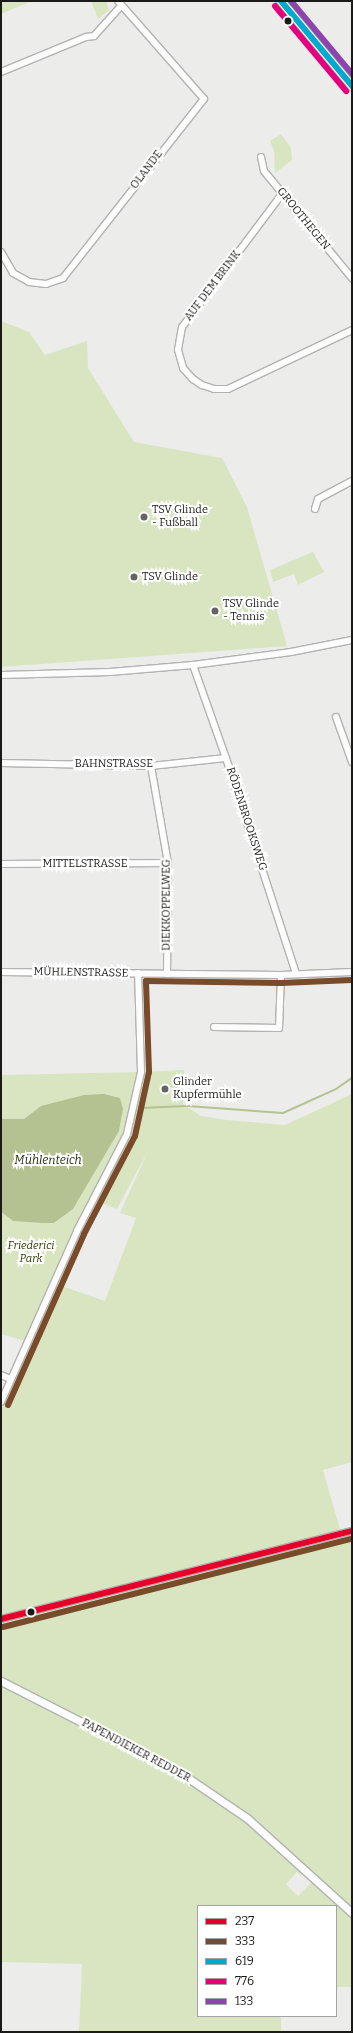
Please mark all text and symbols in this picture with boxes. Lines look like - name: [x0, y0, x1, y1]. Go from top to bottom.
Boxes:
- unlabelled marker: [283, 16, 293, 26]
- street label: OLANDE: [128, 148, 166, 192]
- street label: GROOTHEGEN: [274, 185, 332, 253]
- street label: AUF DEM BRINK: [182, 248, 244, 324]
- place label: TSV Glinde - Fußball: [152, 504, 208, 530]
- marker: TSV Glinde - Fußball: [139, 512, 149, 522]
- place label: TSV Glinde: [142, 570, 198, 584]
- marker: TSV Glinde: [129, 572, 139, 582]
- place label: TSV Glinde - Tennis: [223, 598, 279, 624]
- marker: TSV Glinde - Tennis: [210, 606, 220, 616]
- street label: BAHNSTRASSE: [75, 757, 153, 771]
- street label: RÖDENBROOKSWEG: [223, 766, 269, 872]
- street label: MITTELSTRASSE: [42, 857, 128, 871]
- street label: DIEKKOPPELWEG: [160, 859, 174, 951]
- street label: MÜHLENSTRASSE: [33, 966, 129, 980]
- place label: Glinder Kupfermühle: [173, 1076, 242, 1102]
- marker: Glinder Kupfermühle: [160, 1084, 170, 1094]
- water label: Mühlenteich: [14, 1154, 82, 1168]
- park label: Friederici Park: [8, 1240, 54, 1266]
- unlabelled marker: [26, 1607, 36, 1617]
- street label: PAPENDIEKER REDDER: [79, 1717, 193, 1785]
- legend: [197, 1905, 337, 2017]
- text: 237: [235, 1914, 254, 1928]
- text: 333: [235, 1934, 255, 1948]
- text: 619: [235, 1954, 254, 1968]
- text: 776: [235, 1974, 254, 1988]
- text: 133: [235, 1994, 253, 2008]

